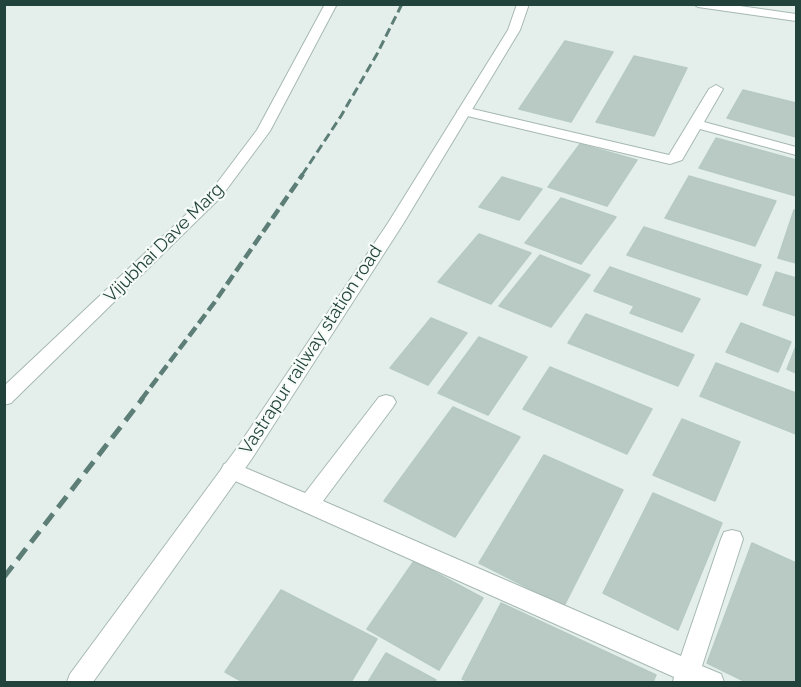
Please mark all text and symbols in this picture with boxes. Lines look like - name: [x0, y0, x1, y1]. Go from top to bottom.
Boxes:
- street label: Vijubhai Dave Marg: [100, 179, 228, 307]
- street label: Vastrapur railway station road: [235, 241, 387, 459]

